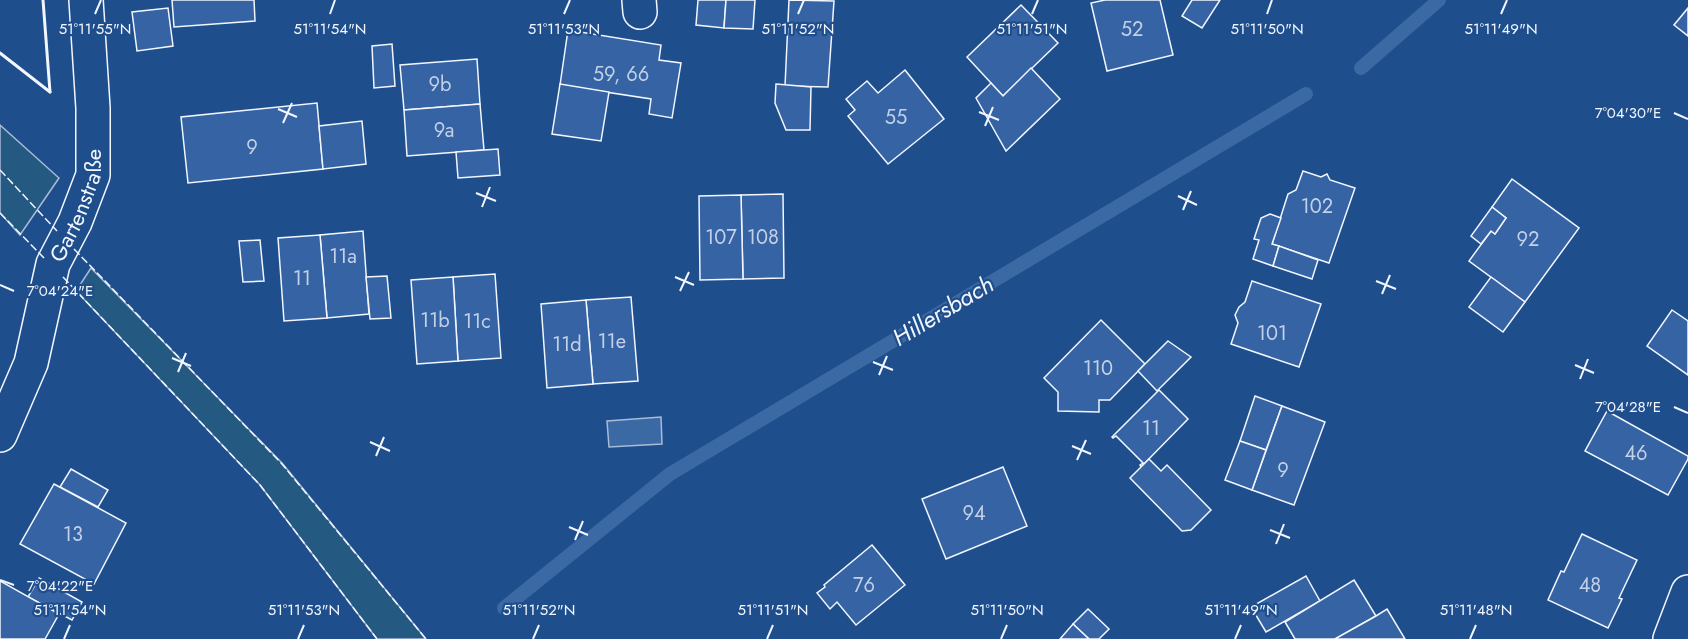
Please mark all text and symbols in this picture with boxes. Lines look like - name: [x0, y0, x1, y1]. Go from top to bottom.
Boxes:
- house number: 52: [1121, 15, 1143, 44]
- text: 51°11'55"N: [59, 18, 131, 40]
- text: 51°11'54"N: [294, 18, 366, 40]
- text: 51°11'53"N: [528, 18, 600, 40]
- text: 51°11'52"N: [762, 18, 834, 40]
- text: 51°11'51"N: [997, 18, 1067, 40]
- text: 51°11'50"N: [1230, 18, 1304, 40]
- text: 51°11'49"N: [1464, 18, 1538, 40]
- house number: 59, 66: [593, 60, 649, 89]
- house number: 9b: [429, 70, 451, 99]
- text: 7°04'30"E: [1595, 102, 1661, 124]
- house number: 55: [885, 103, 907, 132]
- house number: 9a: [434, 116, 454, 145]
- house number: 9: [246, 133, 258, 162]
- street label: Gartenstraße: [41, 149, 109, 267]
- house number: 102: [1301, 192, 1333, 221]
- house number: 107: [705, 223, 737, 252]
- house number: 108: [747, 223, 779, 252]
- house number: 92: [1517, 225, 1539, 254]
- house number: 11a: [329, 242, 357, 271]
- house number: 11: [293, 264, 311, 293]
- water label: Hillersbach: [885, 267, 1000, 355]
- text: 7°04'24"E: [27, 280, 93, 302]
- house number: 11b: [420, 306, 450, 335]
- house number: 11c: [463, 307, 491, 336]
- house number: 101: [1257, 319, 1287, 348]
- house number: 11e: [598, 327, 626, 356]
- house number: 11d: [552, 330, 582, 359]
- house number: 110: [1083, 354, 1113, 383]
- text: 7°04'28"E: [1595, 396, 1661, 418]
- house number: 11: [1142, 414, 1160, 443]
- house number: 46: [1624, 439, 1648, 468]
- house number: 9: [1277, 456, 1289, 485]
- house number: 94: [962, 499, 986, 528]
- house number: 13: [63, 520, 83, 549]
- house number: 76: [853, 571, 875, 600]
- house number: 48: [1579, 571, 1601, 600]
- text: 7°04'22"E: [27, 575, 93, 597]
- text: 51°11'54"N: [34, 599, 106, 621]
- text: 51°11'53"N: [268, 599, 340, 621]
- text: 51°11'52"N: [503, 599, 575, 621]
- text: 51°11'51"N: [738, 599, 808, 621]
- text: 51°11'50"N: [970, 599, 1044, 621]
- text: 51°11'49"N: [1204, 599, 1278, 621]
- text: 51°11'48"N: [1440, 599, 1512, 621]

